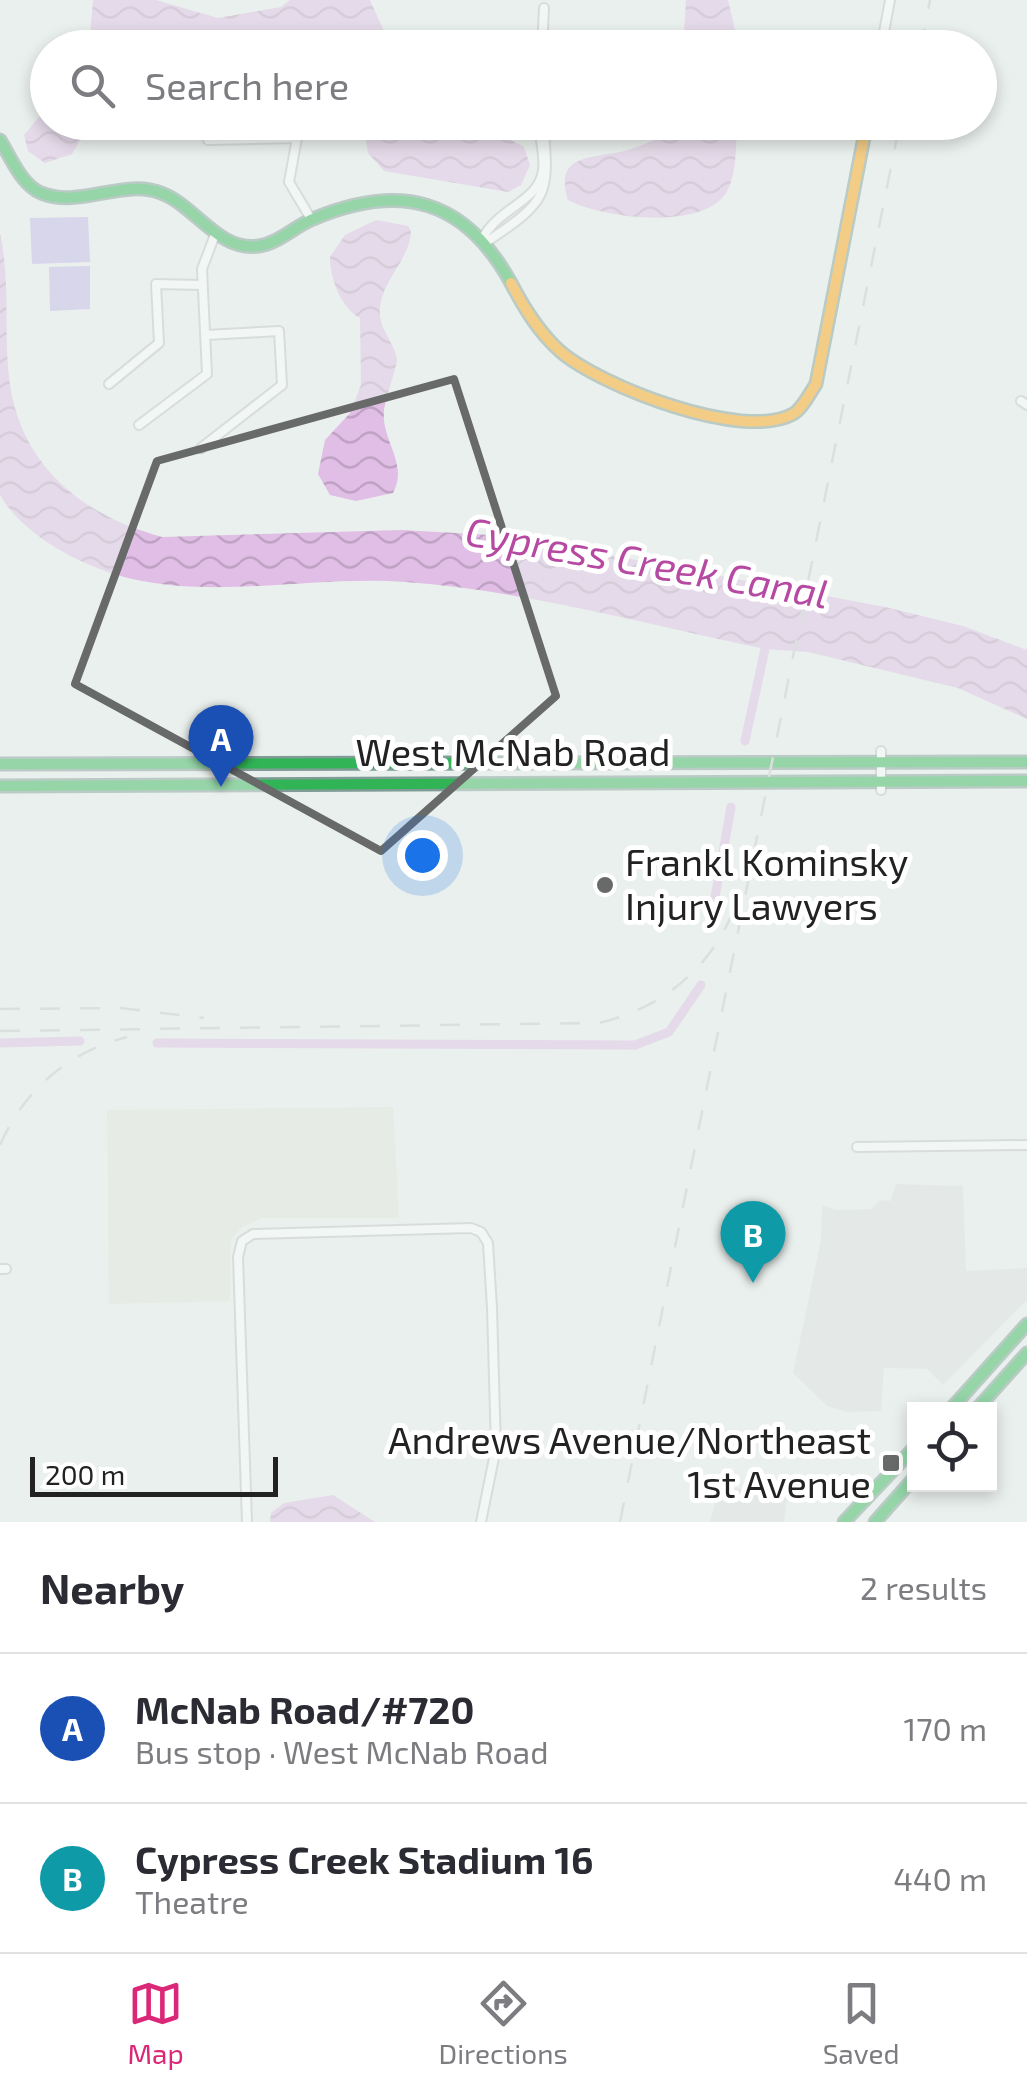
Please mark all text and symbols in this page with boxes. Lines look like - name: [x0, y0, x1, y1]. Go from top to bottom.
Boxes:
- search box: [30, 30, 997, 140]
- icon: search: [65, 58, 120, 113]
- text: Search here: [145, 62, 349, 108]
- water label: Cypress Creek Canal: [462, 505, 833, 618]
- pin: A: [188, 704, 254, 787]
- street label: West McNab Road: [355, 728, 671, 774]
- your location: [397, 830, 448, 881]
- place label: Frankl Kominsky Injury Lawyers: [625, 838, 908, 928]
- marker: Frankl Kominsky Injury Lawyers: [594, 874, 616, 896]
- pin: B: [720, 1200, 786, 1283]
- map controls: [907, 1402, 997, 1492]
- button: locate: [907, 1402, 997, 1492]
- place label: Andrews Avenue/Northeast 1st Avenue: [388, 1416, 871, 1506]
- scale bar: [30, 1452, 278, 1496]
- marker: Andrews Avenue/Northeast 1st Avenue: [880, 1452, 902, 1474]
- text: 200 m: [45, 1457, 125, 1491]
- text: Nearby: [40, 1562, 184, 1612]
- text: 2 results: [860, 1568, 987, 1606]
- text: McNab Road/#720: [135, 1686, 474, 1732]
- text: A: [62, 1709, 83, 1747]
- text: 170 m: [903, 1709, 987, 1747]
- text: Bus stop · West McNab Road: [135, 1732, 549, 1770]
- text: Cypress Creek Stadium 16: [135, 1836, 593, 1882]
- text: B: [62, 1859, 83, 1897]
- text: 440 m: [893, 1859, 987, 1897]
- text: Theatre: [135, 1882, 249, 1920]
- tab: Map: [127, 1976, 184, 2070]
- tab: Directions: [439, 1976, 568, 2070]
- tab: Saved: [823, 1976, 900, 2070]

